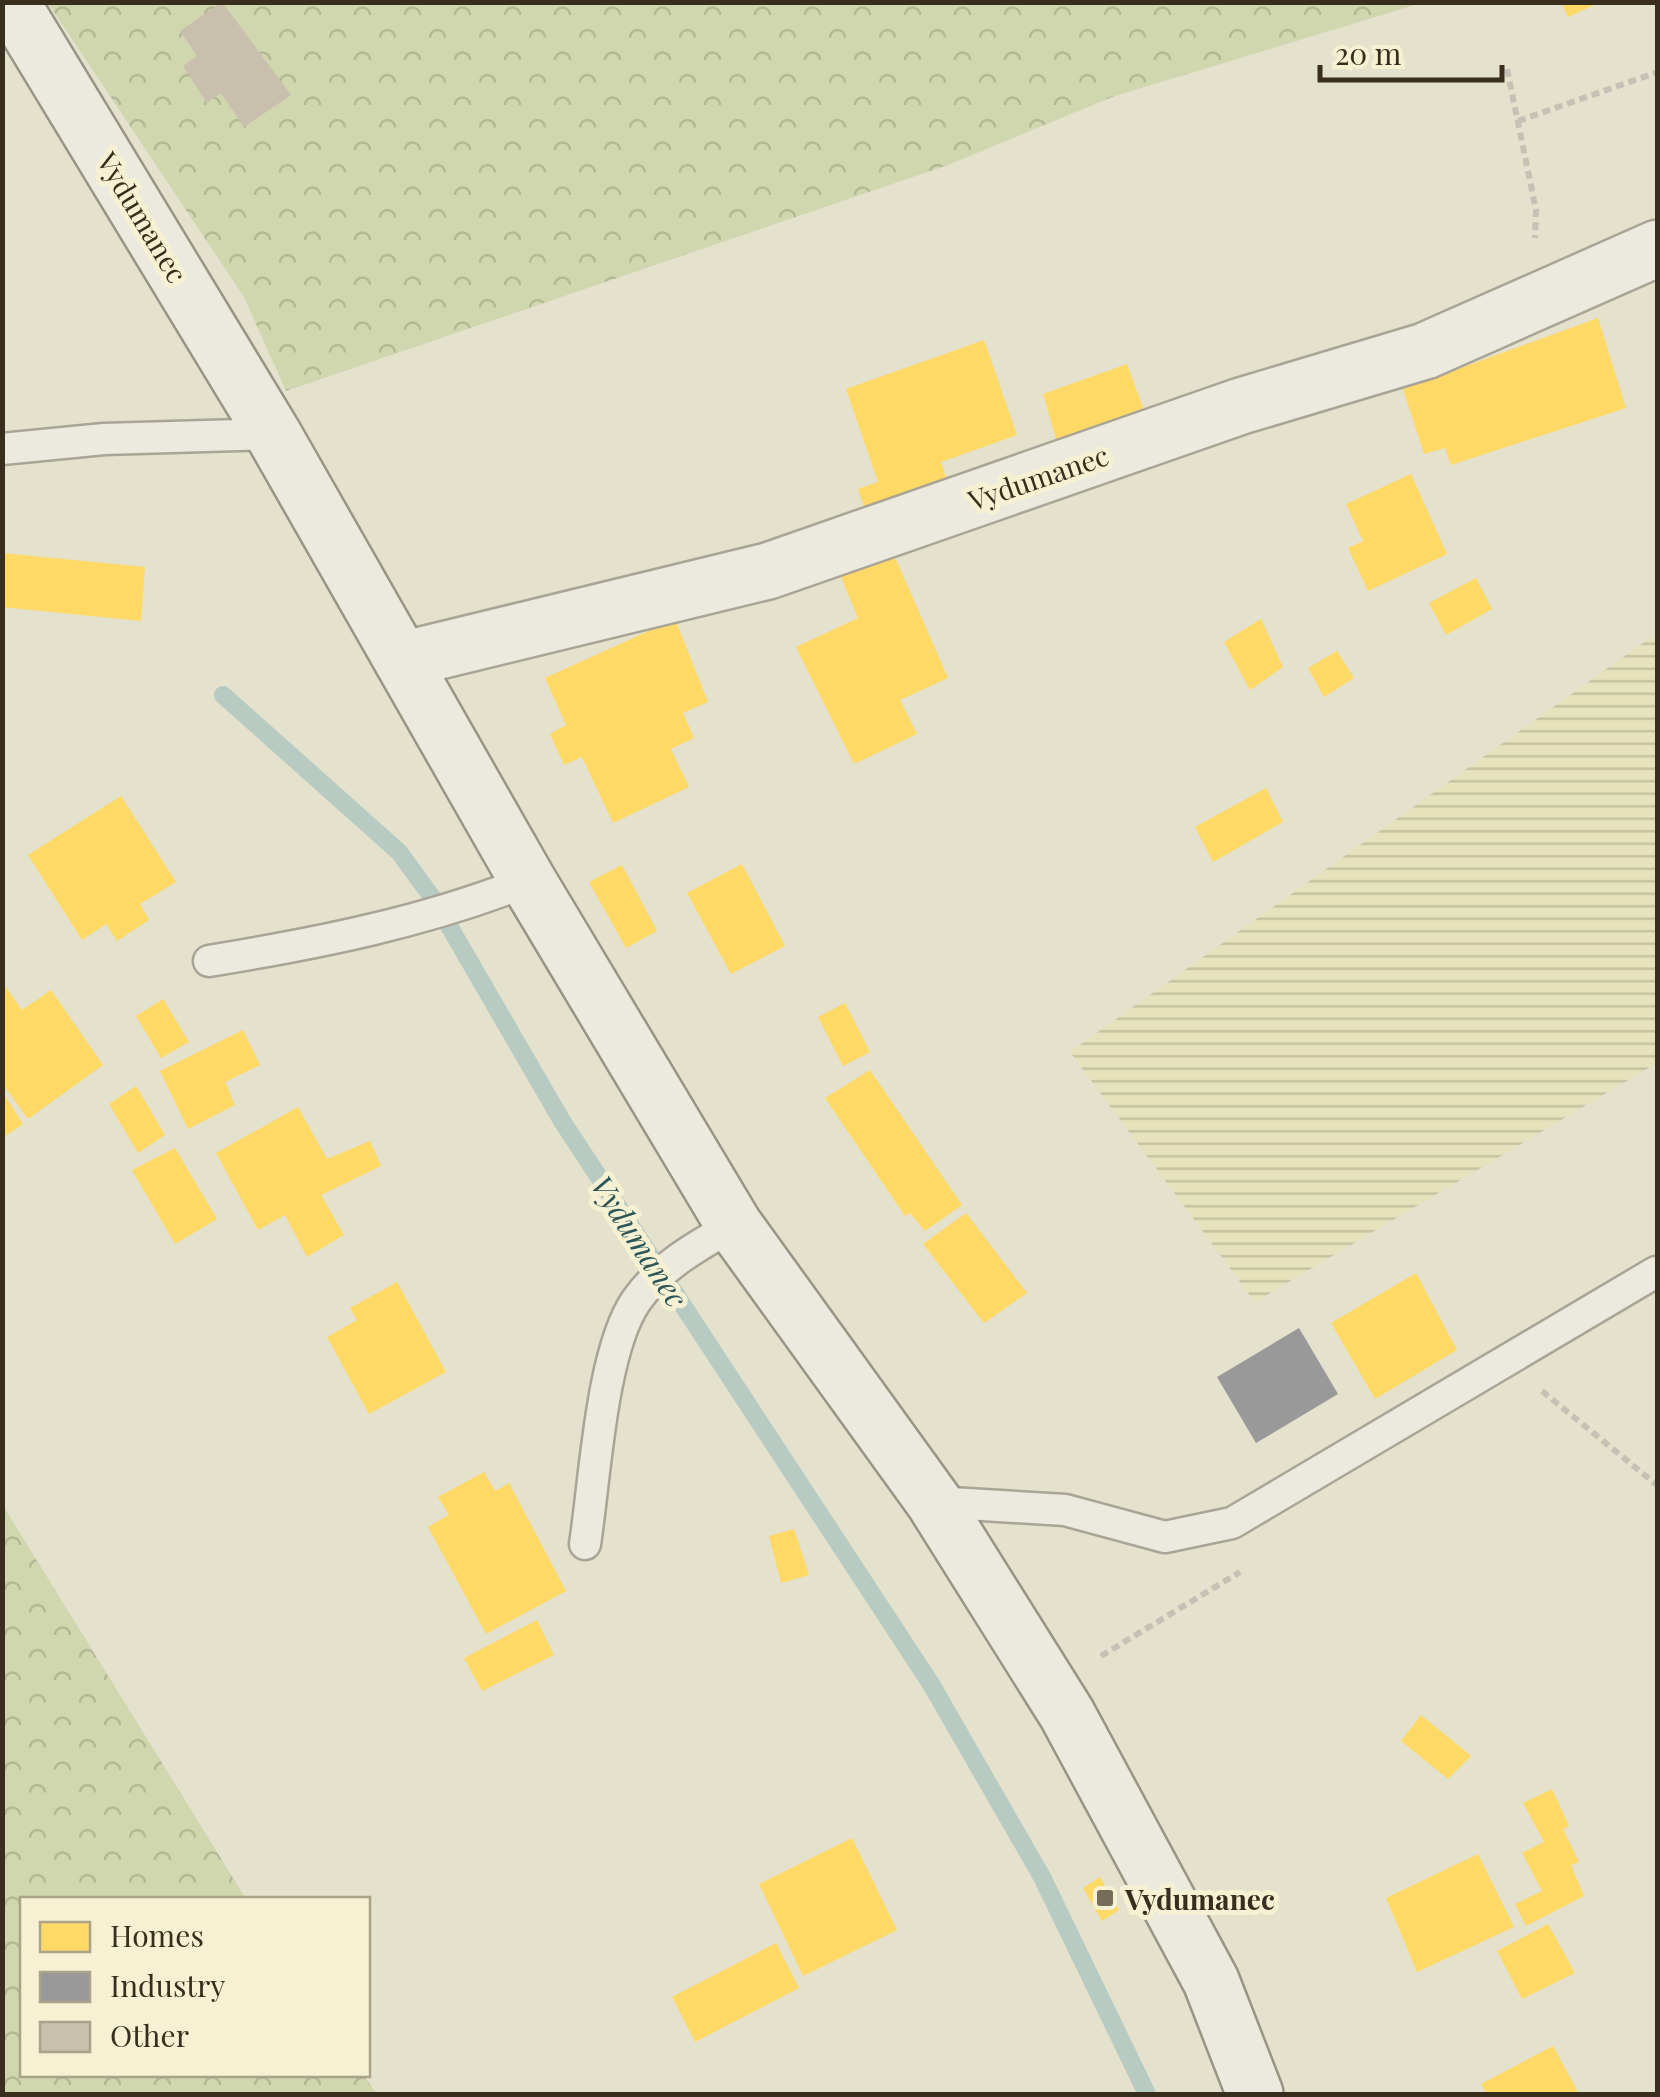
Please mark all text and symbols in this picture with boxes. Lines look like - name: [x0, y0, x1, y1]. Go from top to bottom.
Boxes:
- scale bar: [1320, 20, 1502, 82]
- text: 20 m: [1335, 33, 1402, 73]
- street label: Vydumanec: [89, 144, 196, 289]
- street label: Vydumanec: [962, 436, 1113, 519]
- water label: Vydumanec: [583, 1167, 697, 1315]
- place label: Vydumanec: [1124, 1880, 1275, 1917]
- marker: Vydumanec: [1094, 1887, 1116, 1909]
- legend: [20, 1897, 370, 2077]
- text: Homes: [110, 1915, 204, 1955]
- text: Industry: [110, 1965, 225, 2005]
- text: Other: [110, 2015, 189, 2055]

